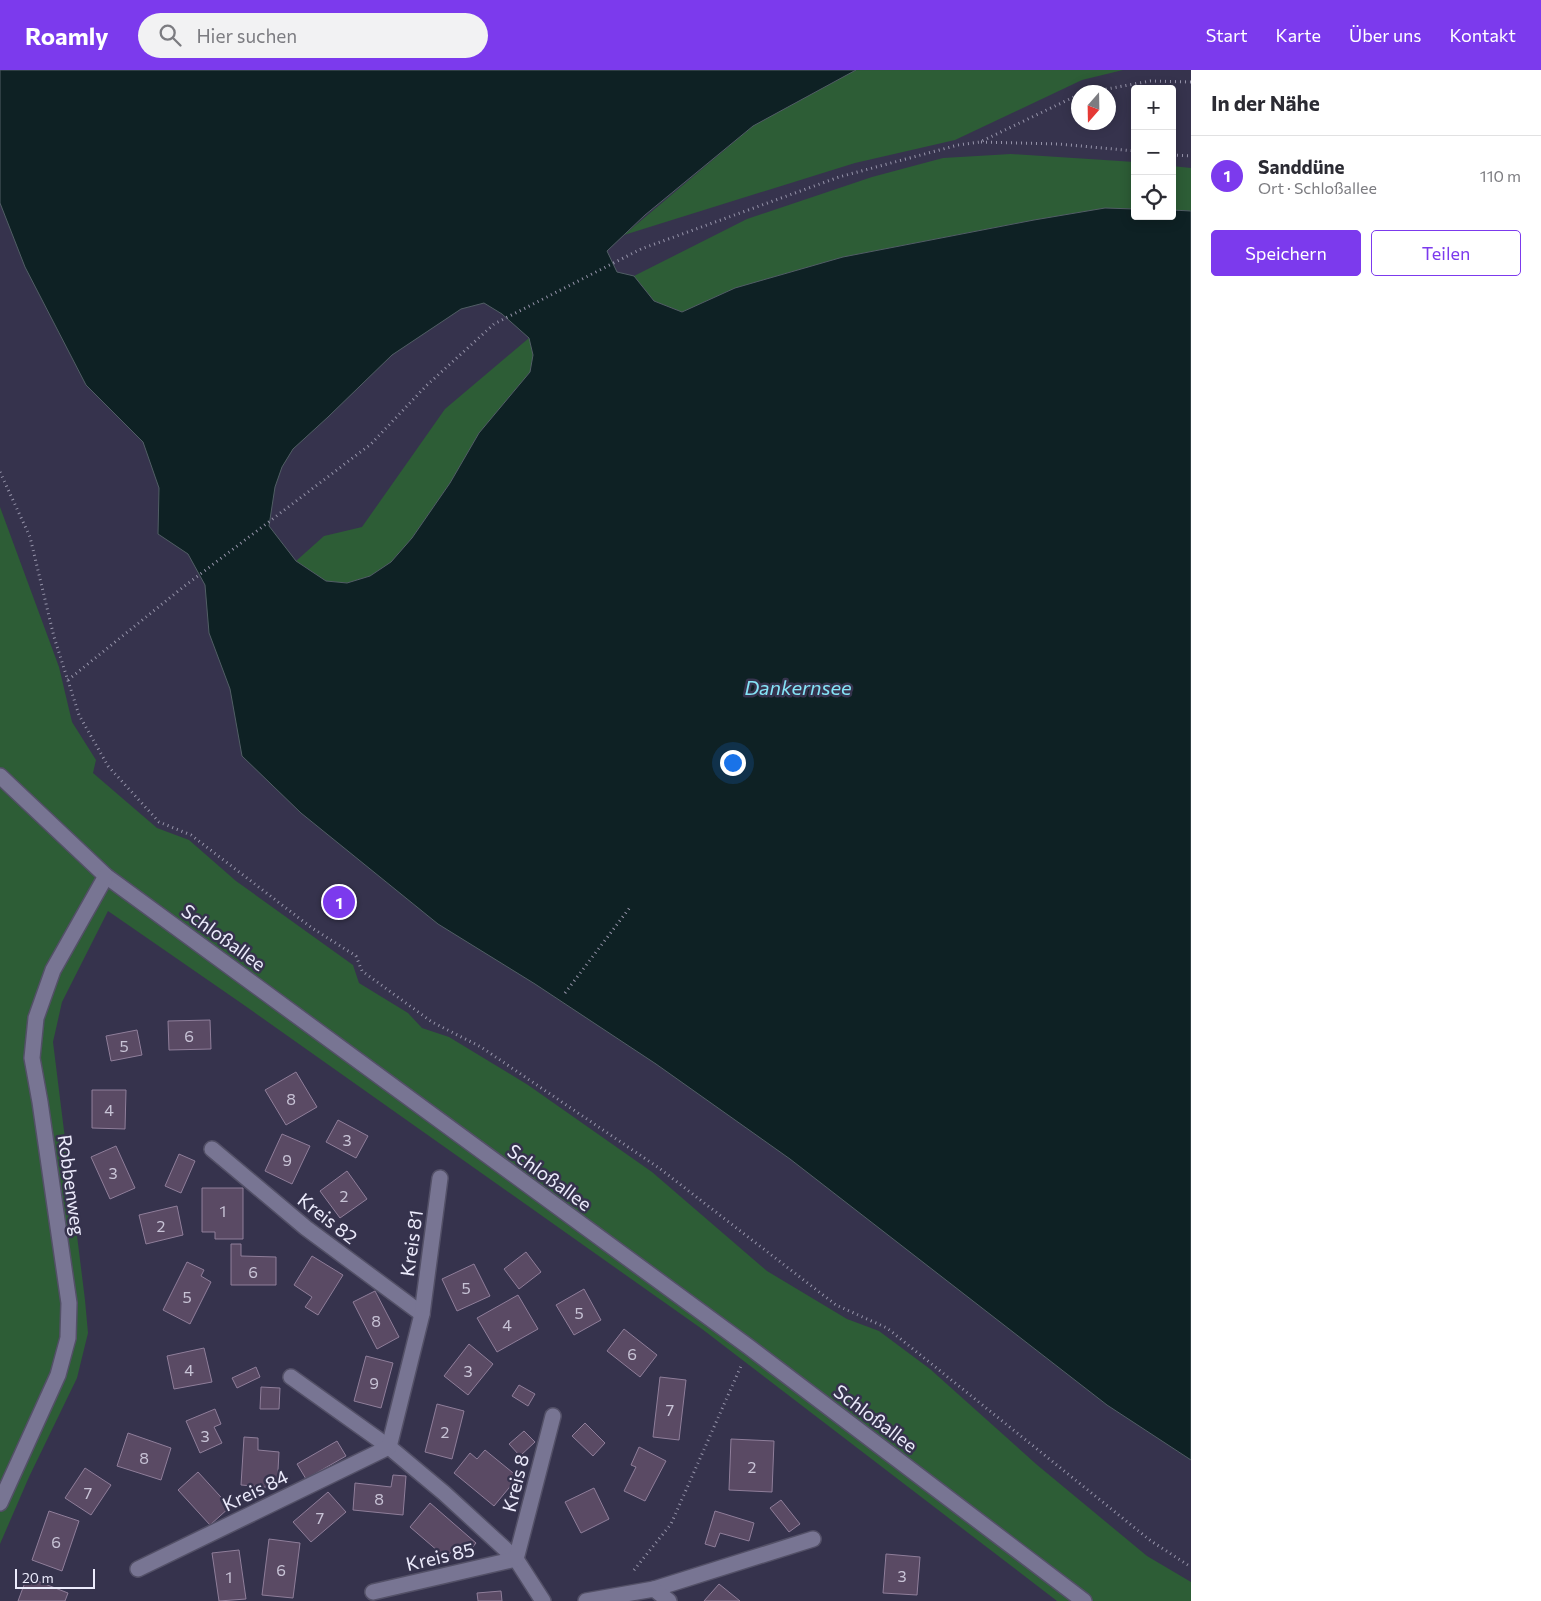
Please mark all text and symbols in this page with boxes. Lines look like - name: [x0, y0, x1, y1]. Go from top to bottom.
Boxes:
- search box: [138, 13, 488, 58]
- text: Roamly: [25, 21, 108, 50]
- icon: search: [156, 21, 184, 49]
- text: Hier suchen: [196, 24, 297, 47]
- text: Start: [1206, 24, 1248, 46]
- text: Karte: [1276, 24, 1321, 46]
- text: Über uns: [1349, 24, 1422, 46]
- text: Kontakt: [1450, 24, 1516, 46]
- north arrow: [1071, 85, 1116, 130]
- map controls: [1131, 85, 1176, 220]
- button: +: [1131, 85, 1176, 130]
- text: In der Nähe: [1211, 90, 1320, 115]
- button: −: [1131, 130, 1176, 175]
- text: Sanddüne: [1258, 155, 1344, 178]
- text: 1: [1223, 166, 1231, 185]
- text: 110 m: [1480, 166, 1521, 185]
- button: locate: [1131, 175, 1176, 220]
- text: Ort · Schloßallee: [1258, 178, 1377, 197]
- button: Speichern: [1211, 230, 1361, 276]
- button: Teilen: [1371, 230, 1521, 276]
- water label: Dankernsee: [744, 675, 852, 699]
- your location: [720, 750, 746, 776]
- pin: 1: [323, 883, 355, 921]
- street label: Schloßallee: [177, 899, 271, 975]
- house number: 6: [184, 1026, 194, 1045]
- house number: 5: [119, 1036, 129, 1055]
- house number: 8: [286, 1089, 296, 1108]
- house number: 4: [104, 1100, 114, 1119]
- house number: 3: [342, 1130, 352, 1149]
- street label: Robbenweg: [54, 1133, 90, 1237]
- street label: Schloßallee: [503, 1139, 597, 1215]
- house number: 9: [282, 1150, 292, 1169]
- house number: 3: [108, 1163, 118, 1182]
- house number: 2: [340, 1186, 349, 1205]
- street label: Kreis 82: [294, 1188, 362, 1248]
- house number: 1: [220, 1201, 226, 1220]
- street label: Kreis 81: [395, 1208, 427, 1278]
- house number: 2: [157, 1216, 166, 1235]
- house number: 6: [248, 1262, 258, 1281]
- house number: 5: [461, 1278, 471, 1297]
- house number: 5: [182, 1287, 192, 1306]
- house number: 5: [574, 1303, 584, 1322]
- house number: 8: [371, 1311, 381, 1330]
- house number: 4: [502, 1315, 512, 1334]
- house number: 6: [627, 1344, 637, 1363]
- house number: 4: [184, 1360, 194, 1379]
- house number: 3: [463, 1361, 473, 1380]
- house number: 9: [369, 1373, 379, 1392]
- street label: Schloßallee: [830, 1379, 922, 1457]
- house number: 7: [666, 1400, 674, 1419]
- house number: 2: [441, 1422, 450, 1441]
- house number: 3: [200, 1426, 210, 1445]
- house number: 8: [139, 1448, 149, 1467]
- street label: Kreis 8: [497, 1452, 533, 1514]
- house number: 2: [748, 1457, 757, 1476]
- street label: Kreis 84: [218, 1464, 292, 1516]
- house number: 7: [84, 1483, 92, 1502]
- house number: 8: [374, 1489, 384, 1508]
- house number: 7: [316, 1508, 324, 1527]
- house number: 6: [51, 1532, 61, 1551]
- street label: Kreis 85: [403, 1537, 477, 1575]
- house number: 6: [276, 1560, 286, 1579]
- scale bar: [15, 1566, 95, 1589]
- house number: 3: [897, 1566, 907, 1585]
- house number: 1: [226, 1567, 232, 1586]
- text: 20 m: [22, 1569, 54, 1586]

